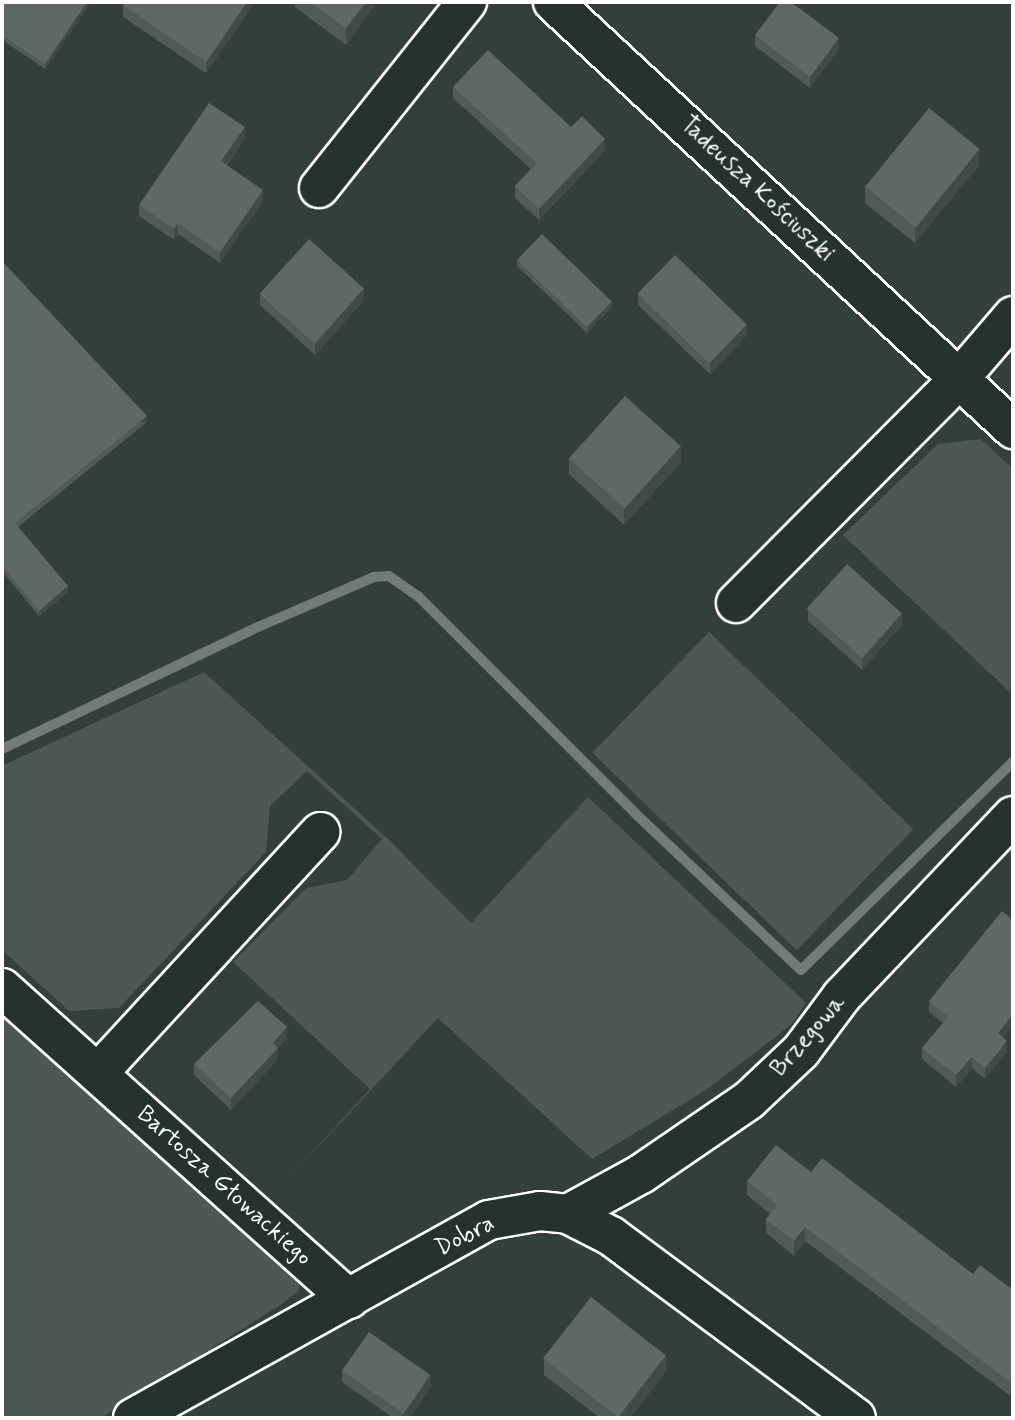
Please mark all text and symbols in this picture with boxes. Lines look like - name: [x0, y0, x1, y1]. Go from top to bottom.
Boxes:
- street label: Tadeusza Kościuszki: [673, 110, 841, 268]
- street label: Brzegowa: [765, 989, 851, 1083]
- street label: Bartosza Głowackiego: [131, 1100, 317, 1272]
- street label: Dobra: [431, 1209, 499, 1263]

